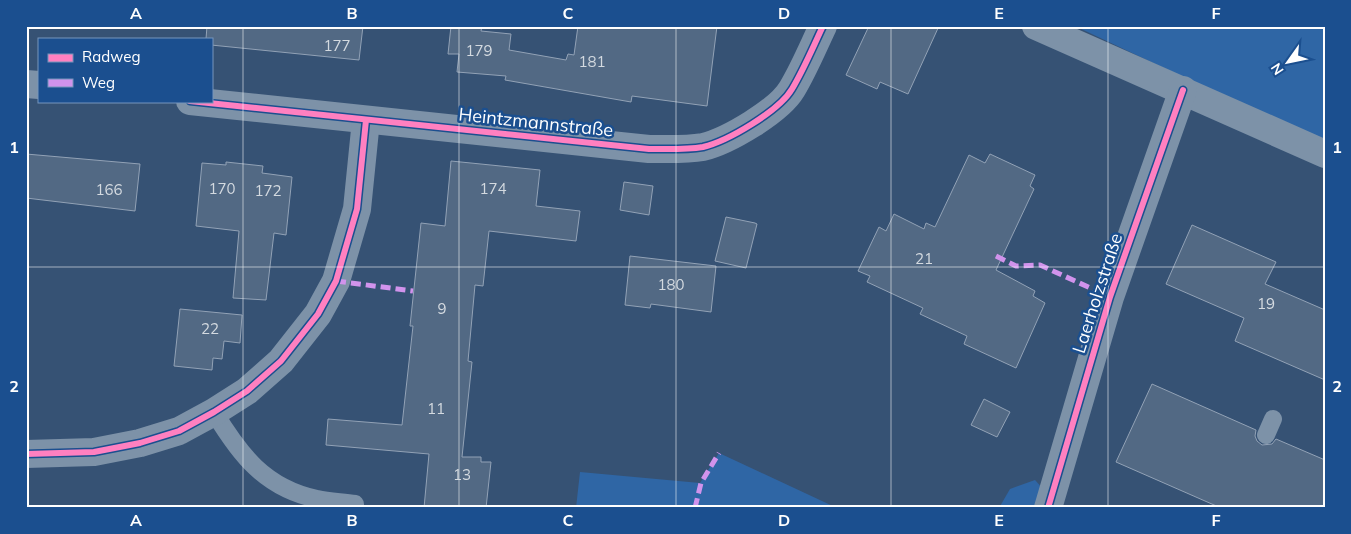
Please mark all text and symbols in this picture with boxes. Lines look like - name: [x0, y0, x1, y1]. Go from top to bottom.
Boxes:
- text: A: [130, 3, 142, 23]
- text: B: [346, 3, 358, 23]
- text: C: [563, 3, 574, 23]
- text: D: [778, 3, 790, 23]
- text: E: [994, 3, 1004, 23]
- text: F: [1211, 3, 1221, 23]
- house number: 177: [323, 36, 351, 55]
- legend: [38, 38, 212, 102]
- north arrow: [1264, 38, 1314, 88]
- house number: 179: [465, 41, 493, 60]
- text: Radweg: [82, 47, 140, 66]
- house number: 181: [578, 52, 606, 71]
- text: N: [1267, 60, 1288, 78]
- text: Weg: [82, 73, 115, 92]
- street label: Heintzmannstraße: [458, 102, 614, 142]
- text: 1: [9, 137, 19, 157]
- text: 1: [1332, 137, 1342, 157]
- house number: 170: [208, 179, 236, 198]
- house number: 174: [479, 179, 507, 198]
- house number: 166: [95, 180, 123, 199]
- house number: 172: [254, 181, 282, 200]
- street label: Laerholzstraße: [1067, 230, 1127, 356]
- house number: 21: [915, 249, 933, 268]
- house number: 180: [657, 275, 685, 294]
- house number: 19: [1257, 294, 1275, 313]
- house number: 9: [437, 299, 447, 318]
- house number: 22: [201, 319, 219, 338]
- text: 2: [9, 376, 19, 396]
- text: 2: [1332, 376, 1342, 396]
- house number: 11: [427, 399, 445, 418]
- house number: 13: [453, 465, 471, 484]
- text: A: [130, 510, 142, 530]
- text: B: [346, 510, 358, 530]
- text: C: [563, 510, 574, 530]
- text: D: [778, 510, 790, 530]
- text: E: [994, 510, 1004, 530]
- text: F: [1211, 510, 1221, 530]

